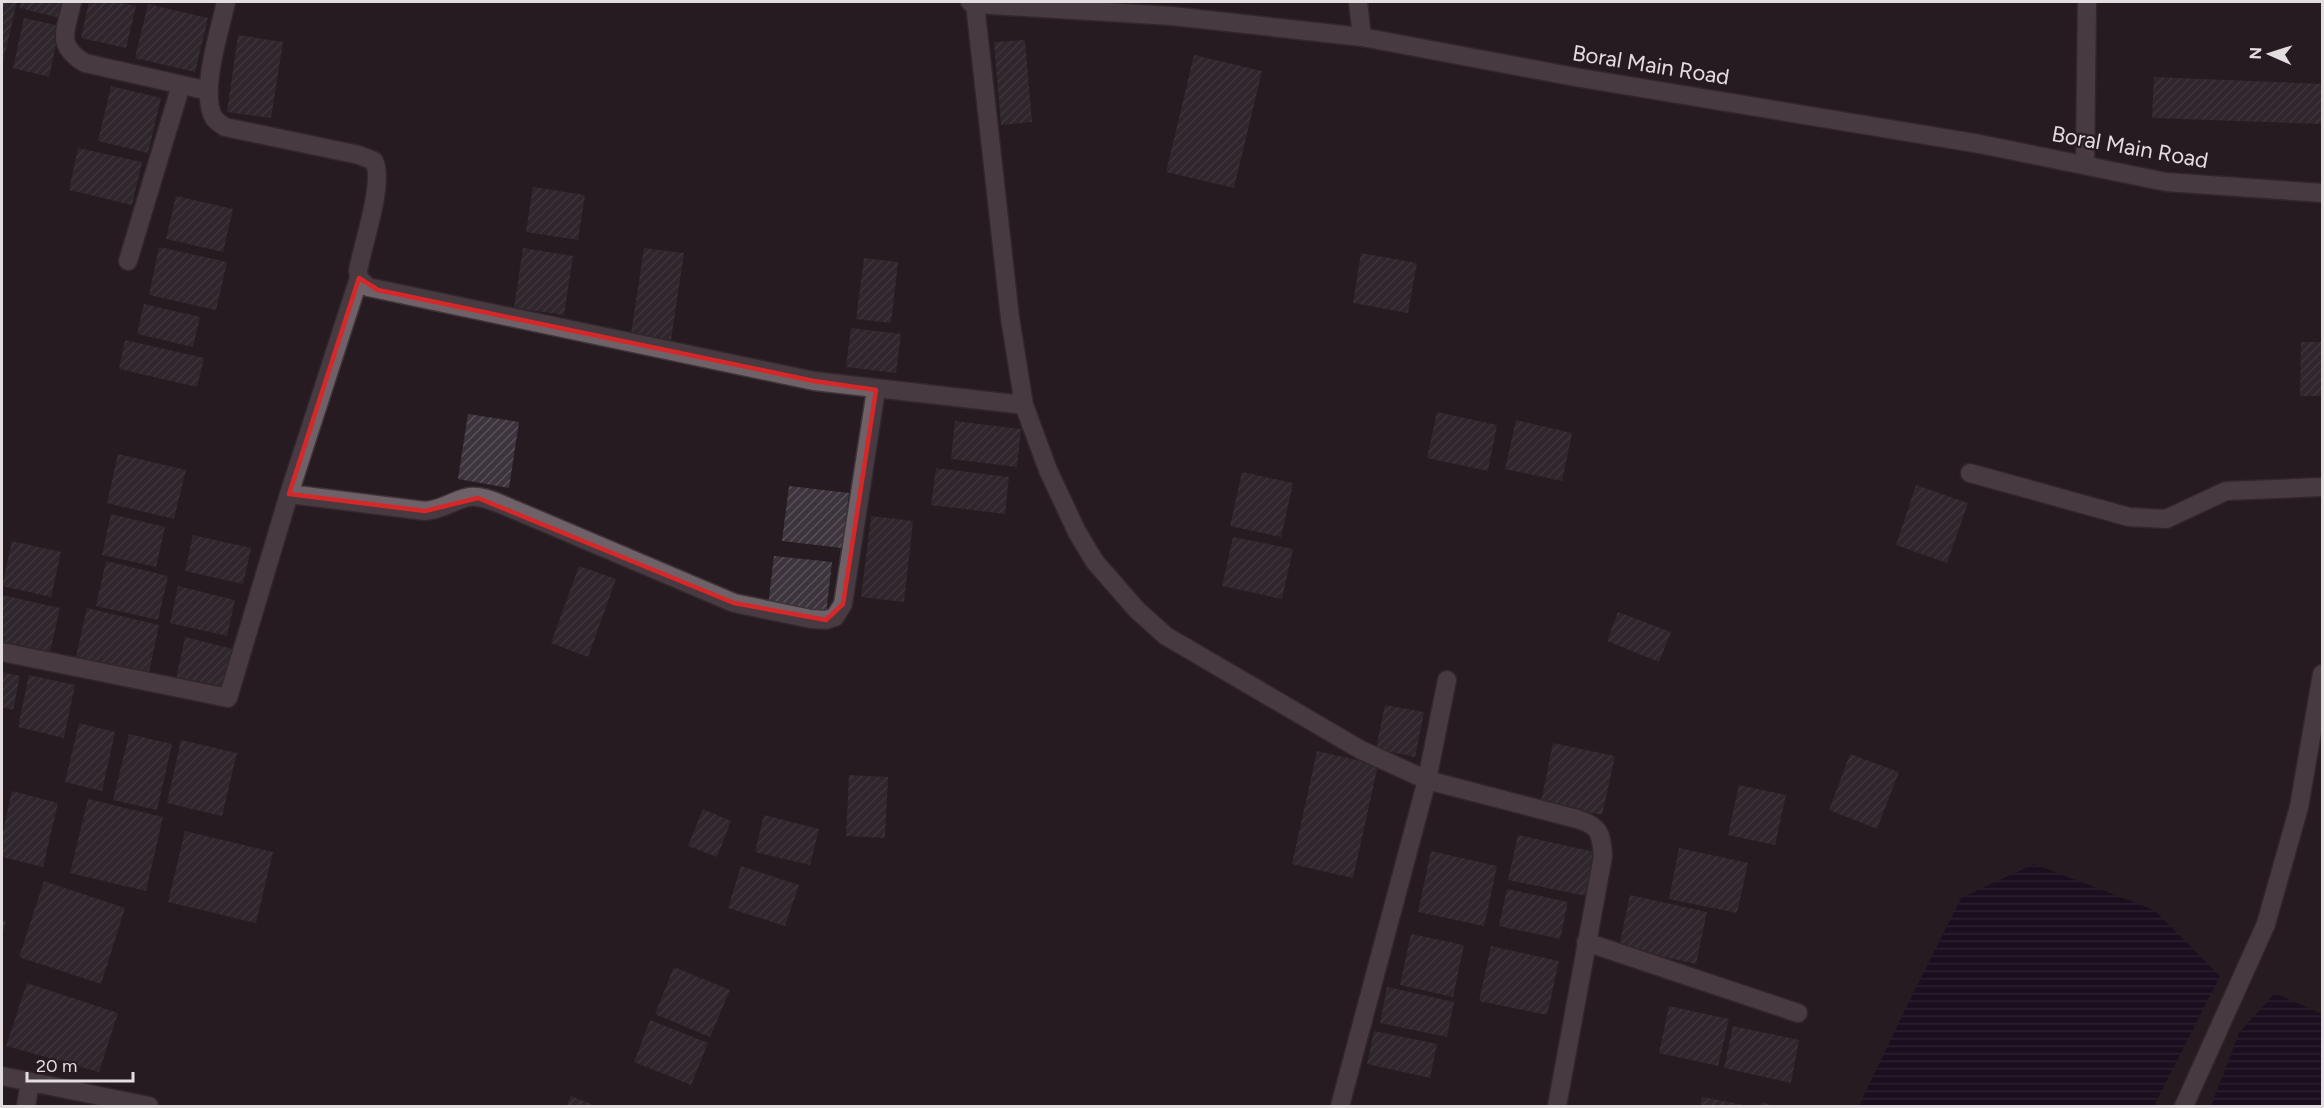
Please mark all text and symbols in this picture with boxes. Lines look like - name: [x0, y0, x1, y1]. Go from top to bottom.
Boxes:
- north arrow: [2240, 24, 2300, 84]
- street label: Boral Main Road: [1571, 39, 1731, 91]
- text: N: [2246, 47, 2265, 60]
- street label: Boral Main Road: [2050, 120, 2210, 174]
- scale bar: [27, 1045, 134, 1083]
- text: 20 m: [36, 1055, 77, 1077]

